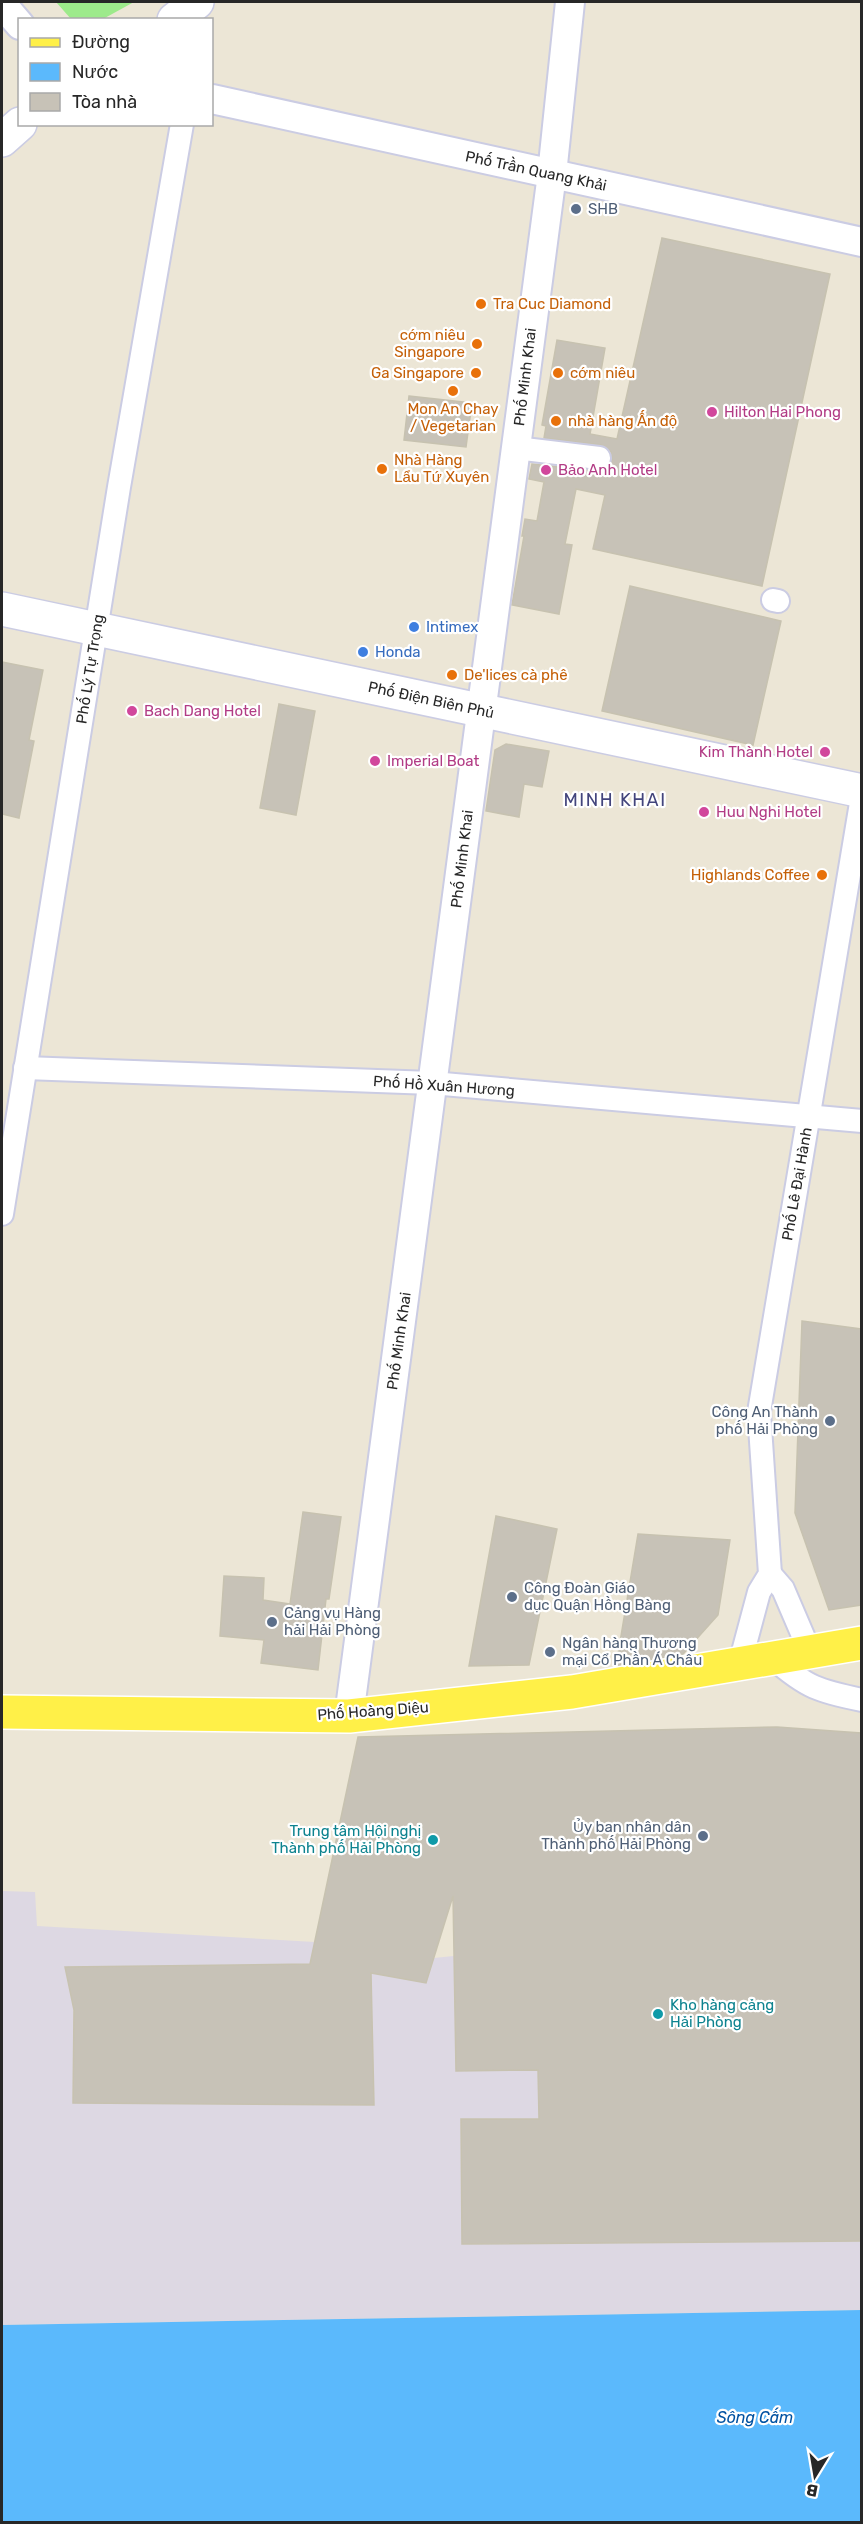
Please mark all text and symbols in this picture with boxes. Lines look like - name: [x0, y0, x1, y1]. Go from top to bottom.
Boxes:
- legend: [18, 18, 213, 126]
- text: Đường: [72, 31, 130, 53]
- text: Nước: [72, 61, 118, 83]
- text: Tòa nhà: [72, 91, 137, 113]
- street label: Phố Trần Quang Khải: [464, 147, 608, 195]
- place label: SHB: [588, 200, 618, 218]
- marker: SHB: [569, 202, 583, 216]
- place label: Tra Cuc Diamond: [493, 295, 611, 313]
- marker: Tra Cuc Diamond: [474, 297, 488, 311]
- place label: cớm niêu Singapore: [394, 326, 465, 361]
- street label: Phố Minh Khai: [510, 327, 540, 427]
- marker: cớm niêu Singapore: [470, 337, 484, 351]
- place label: Ga Singapore: [371, 364, 464, 382]
- place label: cớm niêu: [570, 364, 635, 382]
- marker: Ga Singapore: [469, 366, 483, 380]
- marker: cớm niêu: [551, 366, 565, 380]
- marker: Mon An Chay / Vegetarian: [446, 384, 460, 398]
- place label: Mon An Chay / Vegetarian: [407, 400, 499, 435]
- place label: Hilton Hai Phong: [724, 403, 841, 421]
- marker: Hilton Hai Phong: [705, 405, 719, 419]
- place label: nhà hàng Ấn độ: [568, 410, 677, 430]
- marker: nhà hàng Ấn độ: [549, 414, 563, 428]
- place label: Nhà Hàng Lẩu Tứ Xuyên: [394, 451, 489, 486]
- place label: Bảo Anh Hotel: [558, 461, 657, 479]
- marker: Nhà Hàng Lẩu Tứ Xuyên: [375, 462, 389, 476]
- marker: Bảo Anh Hotel: [539, 463, 553, 477]
- street label: Phố Lý Tự Trọng: [72, 613, 108, 725]
- place label: Intimex: [426, 618, 478, 636]
- marker: Intimex: [407, 620, 421, 634]
- place label: Honda: [375, 643, 421, 661]
- marker: Honda: [356, 645, 370, 659]
- place label: De'lices cà phê: [464, 666, 568, 684]
- marker: De'lices cà phê: [445, 668, 459, 682]
- street label: Phố Điện Biên Phủ: [366, 678, 496, 722]
- place label: Bach Dang Hotel: [144, 702, 261, 720]
- marker: Bach Dang Hotel: [125, 704, 139, 718]
- place label: Kim Thành Hotel: [699, 743, 813, 761]
- marker: Kim Thành Hotel: [818, 745, 832, 759]
- place label: Imperial Boat: [387, 752, 480, 770]
- marker: Imperial Boat: [368, 754, 382, 768]
- district label: MINH KHAI: [563, 789, 667, 811]
- place label: Huu Nghi Hotel: [716, 803, 821, 821]
- marker: Huu Nghi Hotel: [697, 805, 711, 819]
- street label: Phố Minh Khai: [447, 809, 477, 909]
- place label: Highlands Coffee: [691, 866, 810, 884]
- marker: Highlands Coffee: [815, 868, 829, 882]
- street label: Phố Hồ Xuân Hương: [373, 1072, 515, 1100]
- street label: Phố Lê Đại Hành: [778, 1126, 816, 1242]
- street label: Phố Minh Khai: [383, 1291, 415, 1391]
- place label: Công An Thành phố Hải Phòng: [712, 1403, 818, 1438]
- marker: Công An Thành phố Hải Phòng: [823, 1414, 837, 1428]
- place label: Công Đoàn Giáo dục Quận Hồng Bàng: [524, 1579, 671, 1614]
- marker: Công Đoàn Giáo dục Quận Hồng Bàng: [505, 1590, 519, 1604]
- place label: Cảng vụ Hàng hải Hải Phòng: [284, 1604, 381, 1639]
- marker: Cảng vụ Hàng hải Hải Phòng: [265, 1615, 279, 1629]
- place label: Ngân hàng Thương mại Cổ Phần Á Châu: [562, 1634, 702, 1669]
- marker: Ngân hàng Thương mại Cổ Phần Á Châu: [543, 1645, 557, 1659]
- street label: Phố Hoàng Diệu: [317, 1698, 429, 1724]
- place label: Ủy ban nhân dân Thành phố Hải Phòng: [541, 1818, 691, 1853]
- place label: Trung tâm Hội nghị Thành phố Hải Phòng: [271, 1822, 421, 1857]
- marker: Ủy ban nhân dân Thành phố Hải Phòng: [696, 1829, 710, 1843]
- marker: Trung tâm Hội nghị Thành phố Hải Phòng: [426, 1833, 440, 1847]
- place label: Kho hàng cảng Hải Phòng: [670, 1996, 774, 2031]
- marker: Kho hàng cảng Hải Phòng: [651, 2007, 665, 2021]
- water label: Sông Cấm: [717, 2407, 793, 2427]
- north arrow: [785, 2446, 845, 2506]
- text: B: [805, 2480, 820, 2501]

